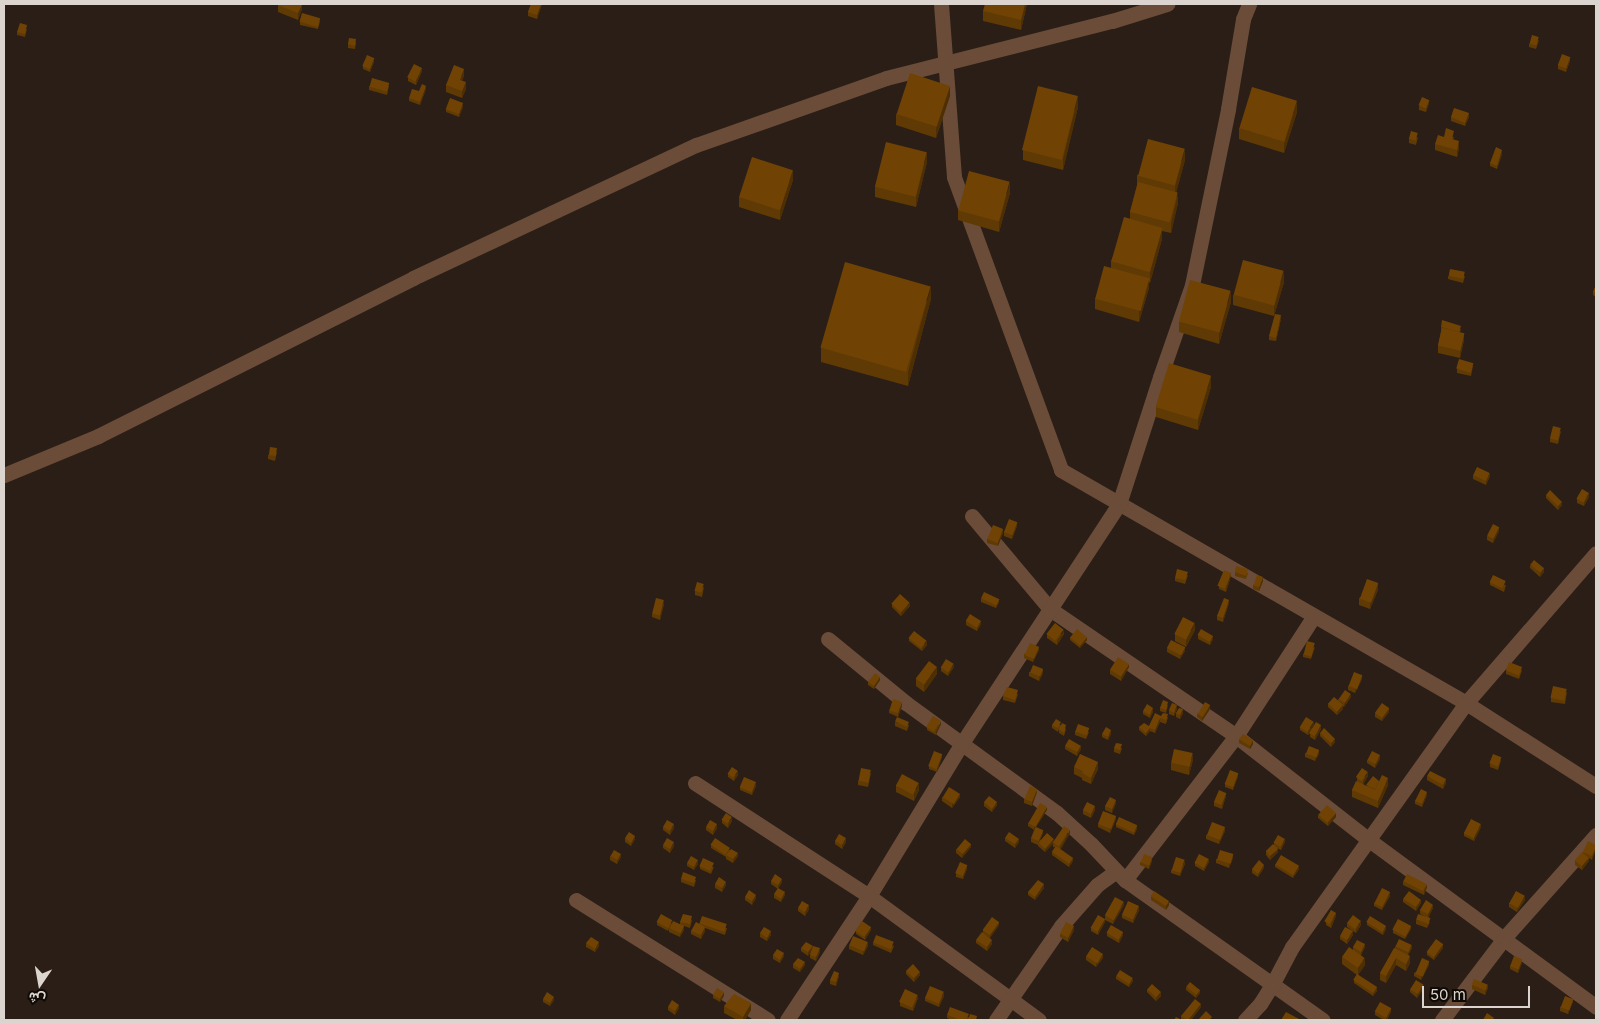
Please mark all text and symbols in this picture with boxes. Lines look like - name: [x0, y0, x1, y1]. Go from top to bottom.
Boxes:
- north arrow: [15, 959, 65, 1009]
- scale bar: [1425, 976, 1532, 1008]
- text: 50 m: [1430, 985, 1466, 1004]
- text: ش: [27, 989, 47, 1009]

